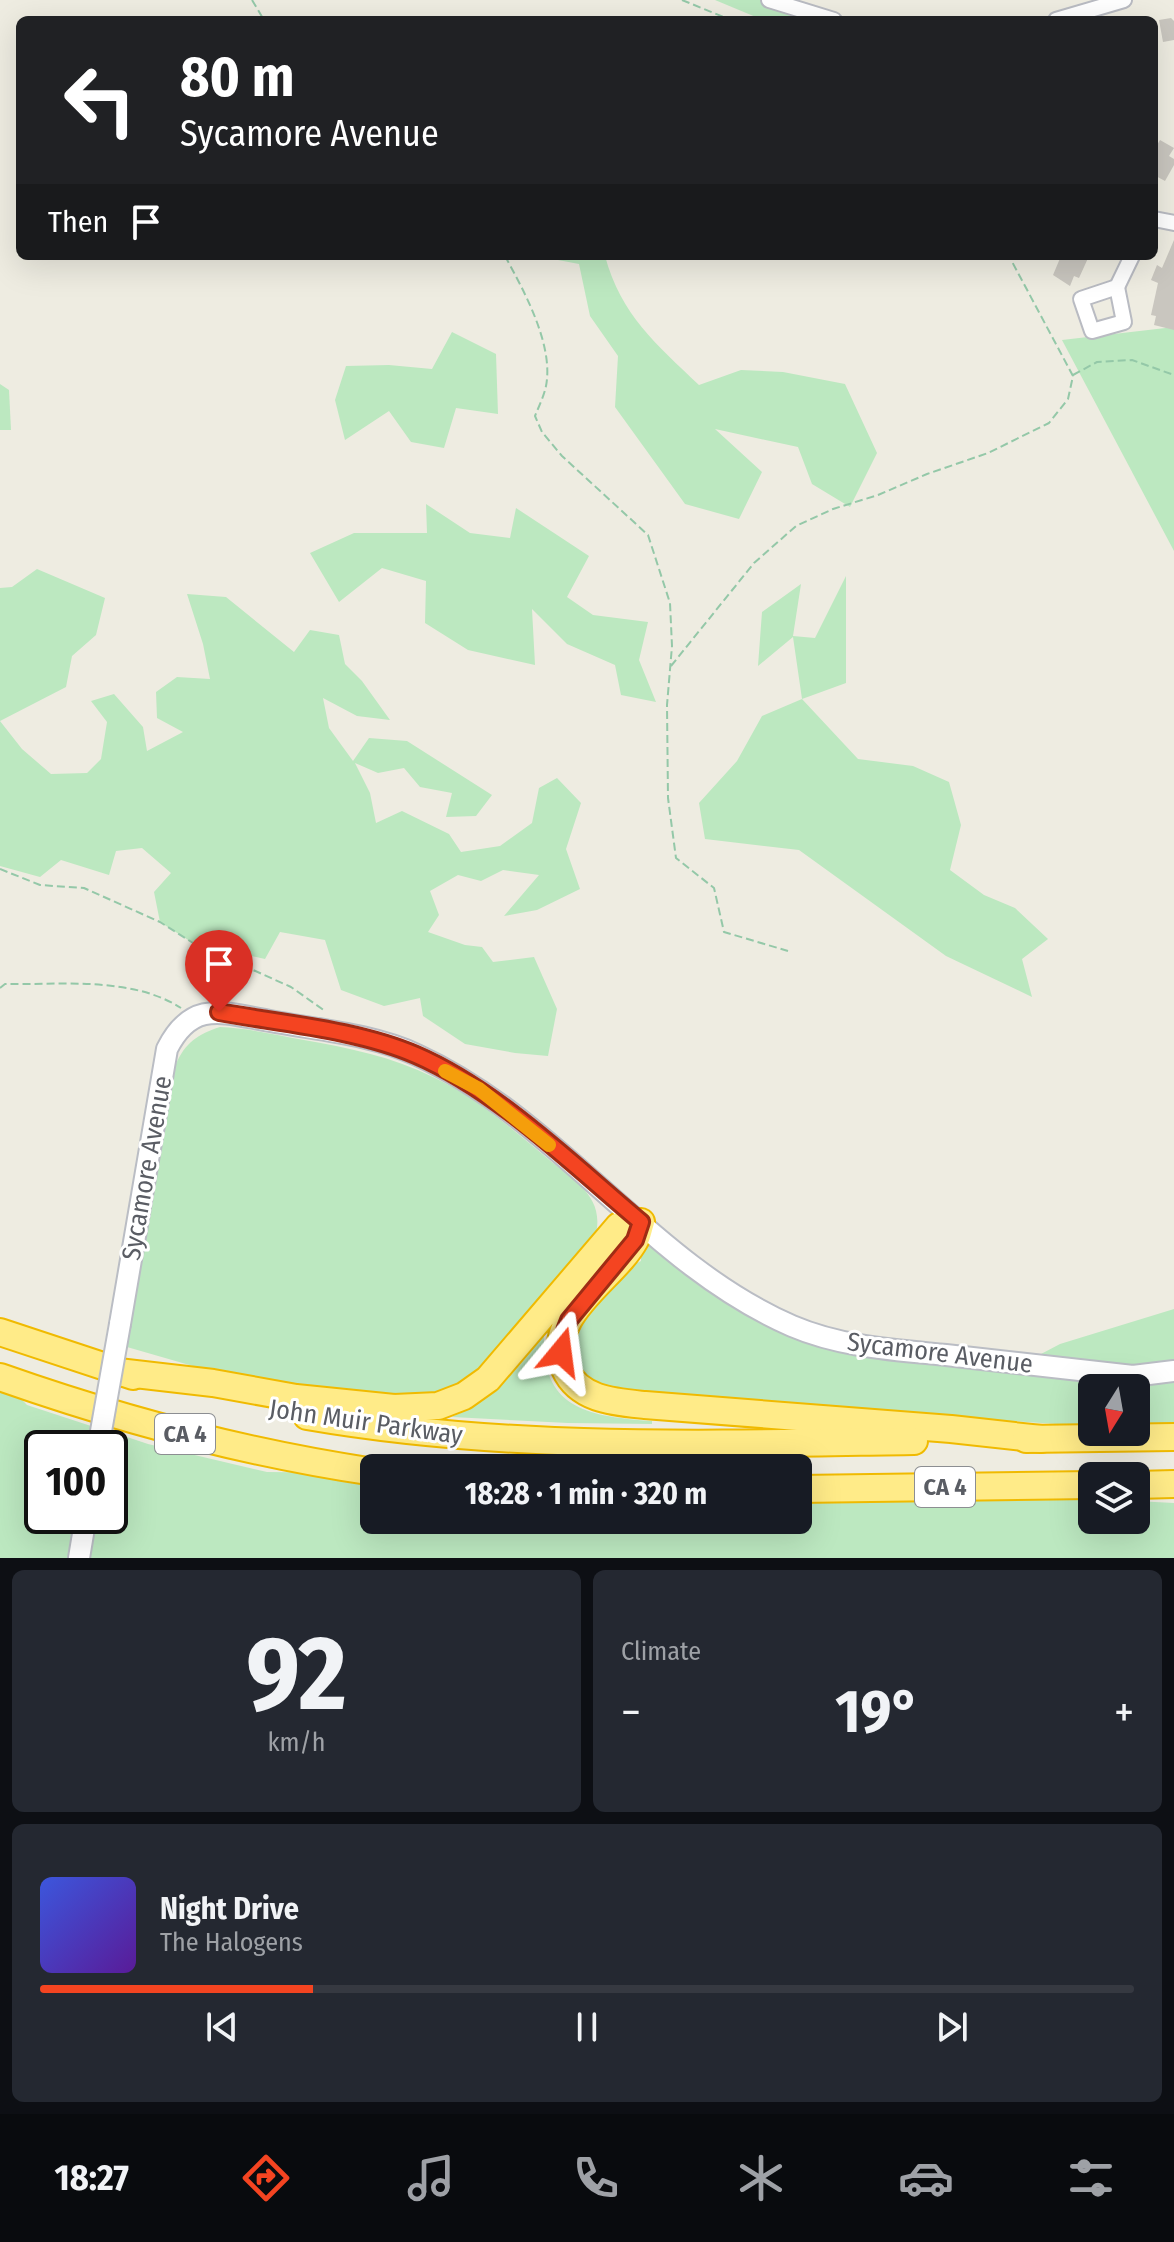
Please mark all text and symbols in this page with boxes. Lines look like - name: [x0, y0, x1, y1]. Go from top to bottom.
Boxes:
- text: 80 m: [180, 44, 295, 111]
- icon: left: [48, 48, 152, 152]
- text: Sycamore Avenue: [180, 112, 439, 156]
- icon: arrive: [124, 200, 168, 244]
- text: Then: [48, 204, 108, 240]
- pin: [185, 930, 253, 1012]
- icon: arrive: [197, 942, 241, 986]
- street label: Sycamore Avenue: [116, 1073, 178, 1263]
- position arrow: [519, 1310, 603, 1394]
- street label: Sycamore Avenue: [845, 1326, 1035, 1380]
- north arrow: [1078, 1374, 1150, 1446]
- map controls: [1078, 1374, 1150, 1534]
- street label: John Muir Parkway: [267, 1393, 465, 1451]
- road number: CA 4: [155, 1414, 215, 1454]
- speed limit sign: 100: [24, 1430, 128, 1534]
- button: layers: [1078, 1462, 1150, 1534]
- road number: CA 4: [915, 1467, 975, 1507]
- text: 18:28 · 1 min · 320 m: [465, 1476, 707, 1512]
- text: 92: [246, 1612, 347, 1737]
- text: Climate: [621, 1636, 701, 1667]
- text: 19°: [835, 1676, 920, 1748]
- text: −: [621, 1686, 641, 1739]
- text: +: [1114, 1686, 1134, 1739]
- text: km/h: [268, 1727, 325, 1758]
- text: Night Drive: [160, 1891, 299, 1927]
- text: The Halogens: [160, 1927, 303, 1958]
- icon: previous: [200, 2005, 244, 2049]
- icon: pause: [565, 2005, 609, 2049]
- icon: next: [930, 2005, 974, 2049]
- icon: directions: [238, 2150, 294, 2206]
- icon: music: [403, 2150, 459, 2206]
- icon: phone: [568, 2150, 624, 2206]
- icon: climate: [733, 2150, 789, 2206]
- icon: car: [898, 2150, 954, 2206]
- icon: filters: [1063, 2150, 1119, 2206]
- text: 18:27: [55, 2156, 129, 2200]

